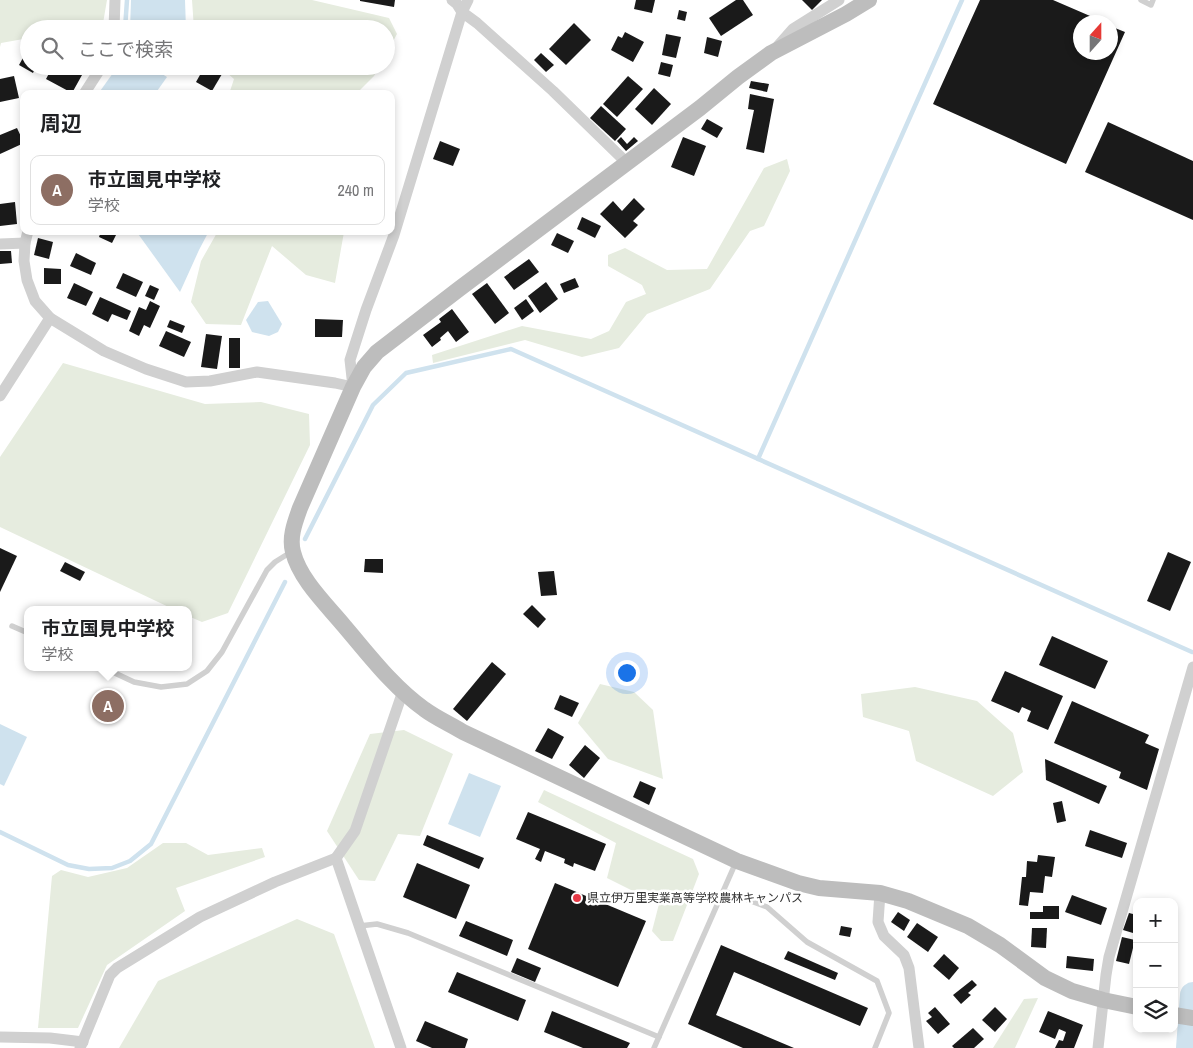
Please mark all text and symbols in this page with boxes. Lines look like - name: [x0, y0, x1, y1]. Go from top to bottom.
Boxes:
- north arrow: [1073, 15, 1118, 60]
- search box: [20, 20, 395, 75]
- icon: search: [38, 34, 66, 62]
- text: ここで検索: [78, 36, 173, 62]
- text: 周辺: [40, 109, 82, 138]
- text: 市立国見中学校: [88, 166, 221, 192]
- text: A: [52, 179, 62, 201]
- text: 240 m: [338, 179, 374, 201]
- text: 学校: [88, 194, 120, 216]
- popup: [24, 606, 192, 671]
- text: 市立国見中学校: [41, 615, 175, 641]
- text: 学校: [41, 643, 74, 665]
- your location: [614, 660, 640, 686]
- pin: A: [92, 687, 124, 725]
- place label: 県立伊万里実業高等学校農林キャンパス: [587, 890, 803, 906]
- marker: 県立伊万里実業高等学校農林キャンパス: [571, 892, 583, 904]
- map controls: [1133, 898, 1178, 1033]
- button: +: [1133, 898, 1178, 943]
- button: −: [1133, 943, 1178, 988]
- button: layers: [1133, 988, 1178, 1033]

